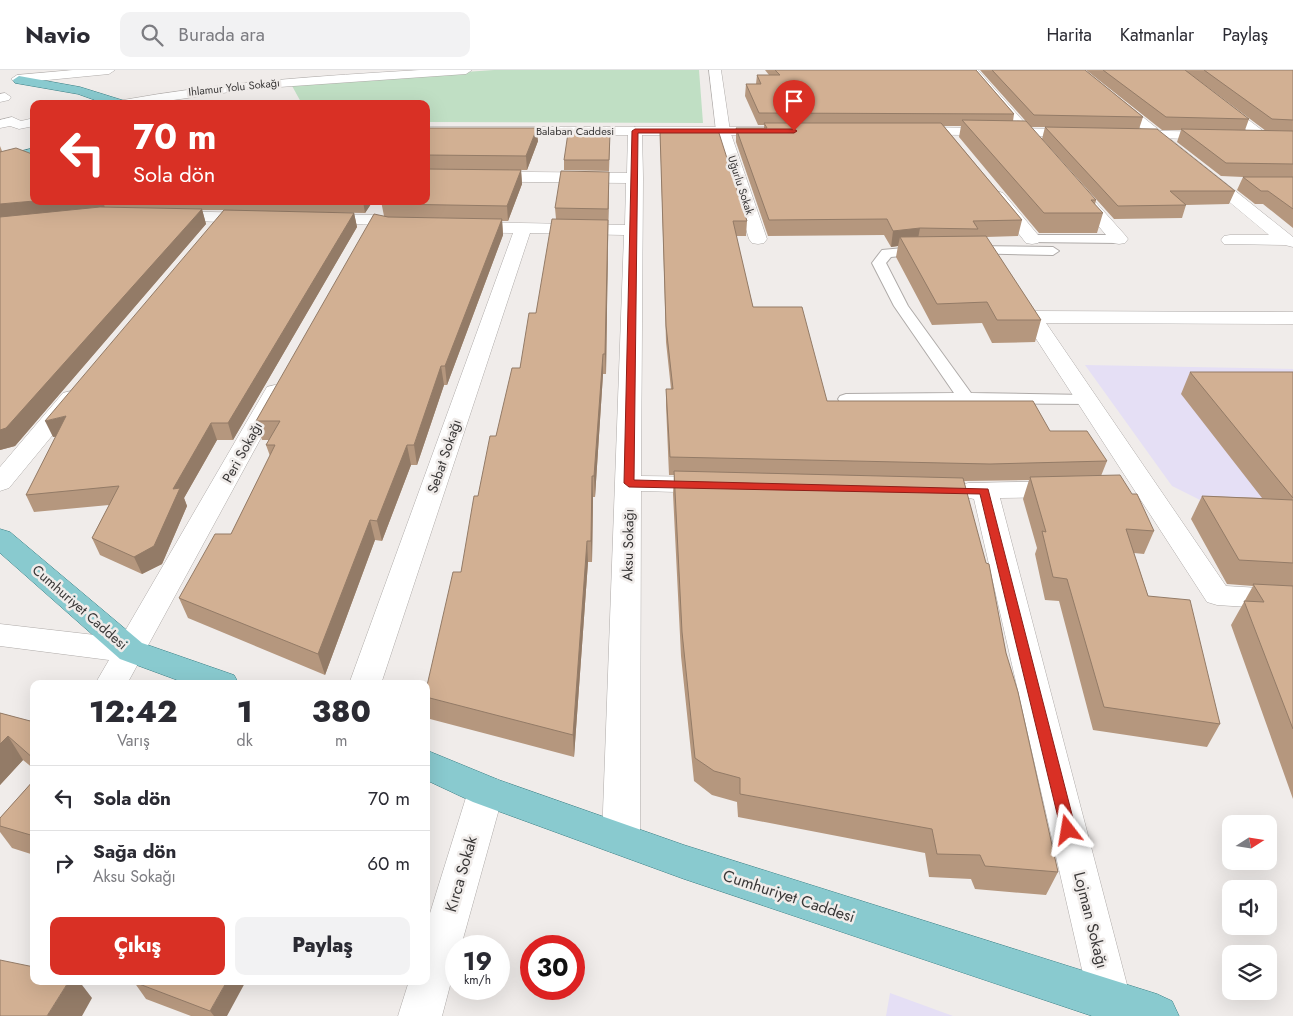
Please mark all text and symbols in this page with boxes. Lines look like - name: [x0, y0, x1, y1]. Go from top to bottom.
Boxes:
- search box: [120, 12, 470, 57]
- text: Navio: [25, 17, 90, 52]
- icon: search: [138, 21, 166, 49]
- text: Burada ara: [178, 21, 265, 48]
- text: Harita: [1046, 22, 1092, 48]
- text: Katmanlar: [1120, 22, 1194, 48]
- text: Paylaş: [1222, 22, 1268, 48]
- street label: Ihlamur Yolu Sokağı: [188, 74, 280, 100]
- pin: [773, 80, 815, 131]
- icon: arrive: [780, 87, 808, 115]
- text: 70 m: [133, 112, 216, 162]
- icon: left: [50, 120, 115, 185]
- street label: Balaban Caddesi: [536, 123, 614, 139]
- street label: Uğurlu Sokak: [724, 153, 758, 217]
- text: Sola dön: [133, 158, 215, 190]
- street label: Sebat Sokağı: [422, 416, 466, 496]
- street label: Peri Sokağı: [217, 418, 267, 486]
- street label: Aksu Sokağı: [617, 509, 639, 581]
- street label: Cumhuriyet Caddesi: [28, 560, 132, 654]
- text: 12:42: [89, 690, 178, 733]
- text: 1: [237, 690, 253, 733]
- text: 380: [312, 690, 371, 733]
- text: Varış: [117, 729, 150, 752]
- text: dk: [237, 729, 253, 752]
- text: m: [335, 729, 348, 752]
- icon: left: [50, 784, 78, 812]
- text: Sola dön: [93, 785, 171, 812]
- text: 70 m: [368, 785, 410, 812]
- position arrow: [1041, 803, 1093, 855]
- north arrow: [1222, 815, 1278, 870]
- map controls: [1222, 815, 1277, 1000]
- street label: Kırca Sokak: [439, 832, 483, 915]
- text: Sağa dön: [93, 838, 177, 865]
- icon: right: [50, 849, 78, 877]
- text: 60 m: [367, 850, 410, 877]
- street label: Cumhuriyet Caddesi: [720, 864, 858, 928]
- text: Aksu Sokağı: [93, 865, 176, 888]
- street label: Lojman Sokağı: [1068, 869, 1114, 971]
- button: sound: [1222, 880, 1277, 935]
- button: Çıkış: [50, 917, 225, 975]
- button: Paylaş: [235, 917, 410, 975]
- speed limit sign: 30: [520, 935, 585, 1000]
- text: 19: [463, 943, 492, 979]
- button: layers: [1222, 945, 1277, 1000]
- text: km/h: [464, 971, 491, 989]

